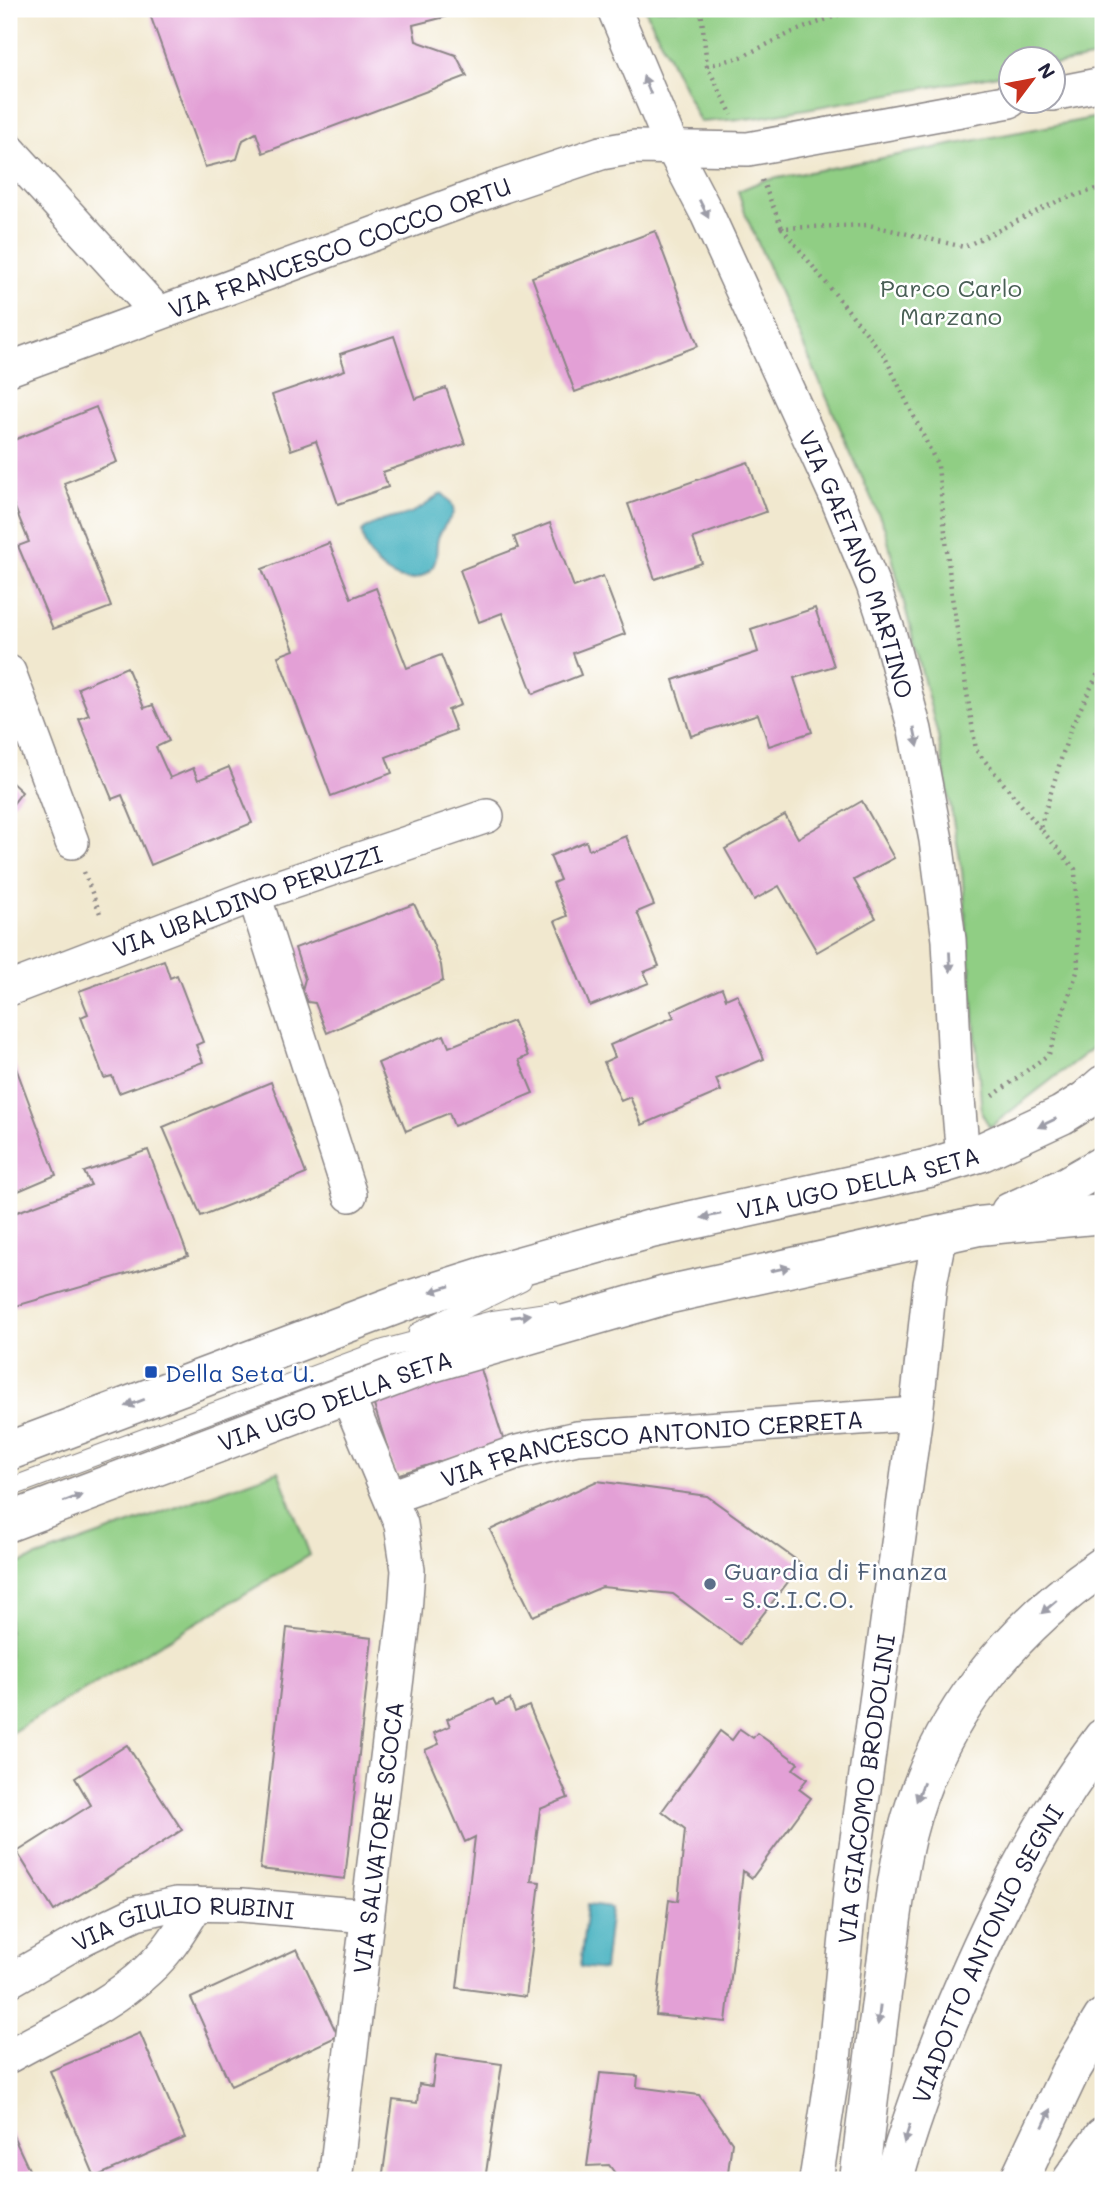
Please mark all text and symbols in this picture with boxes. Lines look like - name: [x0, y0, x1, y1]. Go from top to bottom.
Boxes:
- north arrow: [996, 46, 1066, 116]
- text: N: [1032, 58, 1061, 83]
- one-way arrow: [642, 75, 653, 96]
- street label: VIA FRANCESCO COCCO ORTU: [164, 169, 514, 324]
- one-way arrow: [699, 199, 710, 219]
- park label: Parco Carlo Marzano: [880, 272, 1022, 331]
- street label: VIA GAETANO MARTINO: [793, 425, 921, 702]
- one-way arrow: [910, 726, 921, 748]
- street label: VIA UBALDINO PERUZZI: [108, 837, 386, 963]
- one-way arrow: [945, 951, 956, 973]
- one-way arrow: [1037, 1117, 1057, 1128]
- street label: VIA UGO DELLA SETA: [734, 1138, 983, 1225]
- one-way arrow: [700, 1211, 722, 1222]
- one-way arrow: [769, 1263, 791, 1274]
- one-way arrow: [430, 1285, 451, 1295]
- one-way arrow: [510, 1310, 532, 1321]
- street label: VIA UGO DELLA SETA: [213, 1342, 455, 1457]
- place label: Della Seta U.: [165, 1357, 316, 1388]
- marker: Della Seta U.: [143, 1364, 159, 1380]
- one-way arrow: [125, 1398, 146, 1409]
- street label: VIA FRANCESCO ANTONIO CERRETA: [436, 1402, 864, 1494]
- one-way arrow: [62, 1492, 83, 1503]
- place label: Guardia di Finanza - S.C.I.C.O.: [724, 1555, 948, 1614]
- marker: Guardia di Finanza - S.C.I.C.O.: [702, 1576, 718, 1592]
- one-way arrow: [1041, 1599, 1058, 1614]
- street label: VIA GIACOMO BRODOLINI: [830, 1632, 901, 1945]
- street label: VIA SALVATORE SCOCA: [345, 1700, 409, 1976]
- one-way arrow: [915, 1781, 926, 1802]
- street label: VIADOTTO ANTONIO SEGNI: [904, 1798, 1069, 2107]
- street label: VIA GIULIO RUBINI: [66, 1888, 296, 1958]
- one-way arrow: [873, 2004, 884, 2026]
- one-way arrow: [1041, 2108, 1053, 2128]
- one-way arrow: [901, 2124, 911, 2145]

